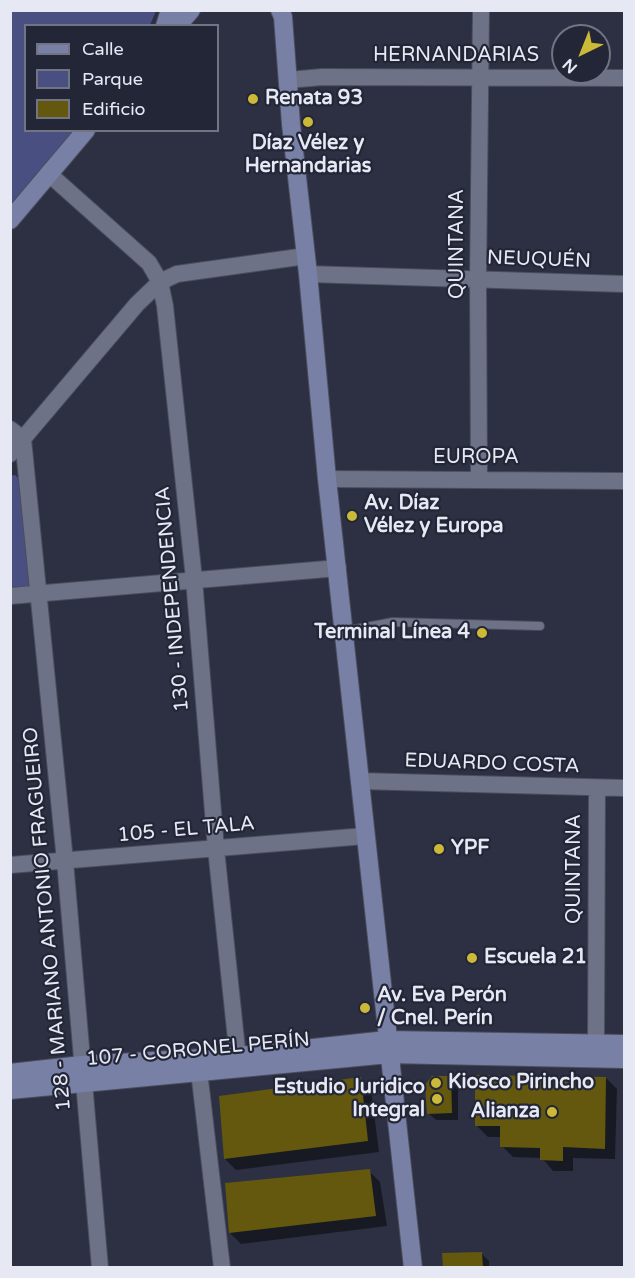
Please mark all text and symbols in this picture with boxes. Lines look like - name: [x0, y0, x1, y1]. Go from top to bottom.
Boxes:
- legend: [24, 24, 219, 132]
- north arrow: [551, 24, 611, 84]
- text: Calle: [82, 38, 124, 60]
- street label: HERNANDARIAS: [373, 44, 539, 68]
- text: N: [559, 54, 582, 77]
- text: Parque: [82, 68, 143, 90]
- place label: Renata 93: [265, 87, 363, 111]
- marker: Renata 93: [246, 92, 260, 106]
- text: Edificio: [82, 98, 146, 120]
- marker: Díaz Vélez y Hernandarias: [301, 115, 315, 129]
- place label: Díaz Vélez y Hernandarias: [245, 132, 371, 179]
- street label: QUINTANA: [446, 189, 470, 299]
- street label: NEUQUÉN: [487, 246, 591, 274]
- street label: EUROPA: [433, 446, 519, 470]
- street label: 130 - INDEPENDENCIA: [151, 485, 195, 713]
- place label: Av. Díaz Vélez y Europa: [364, 492, 504, 539]
- marker: Av. Díaz Vélez y Europa: [345, 509, 359, 523]
- place label: Terminal Línea 4: [314, 621, 470, 645]
- marker: Terminal Línea 4: [475, 626, 489, 640]
- street label: 128 - MARIANO ANTONIO FRAGUEIRO: [19, 726, 77, 1112]
- street label: EDUARDO COSTA: [404, 749, 580, 779]
- street label: 105 - EL TALA: [116, 812, 256, 848]
- street label: QUINTANA: [563, 814, 587, 924]
- place label: YPF: [451, 837, 489, 861]
- marker: YPF: [432, 842, 446, 856]
- place label: Escuela 21: [484, 946, 587, 970]
- marker: Escuela 21: [465, 951, 479, 965]
- place label: Av. Eva Perón / Cnel. Perín: [377, 984, 507, 1031]
- marker: Av. Eva Perón / Cnel. Perín: [358, 1001, 372, 1015]
- street label: 107 - CORONEL PERÍN: [85, 1028, 311, 1072]
- place label: Kiosco Pirincho: [448, 1071, 594, 1095]
- place label: Estudio Juridico Integral: [274, 1076, 425, 1123]
- marker: Kiosco Pirincho: [429, 1076, 443, 1090]
- marker: Estudio Juridico Integral: [430, 1092, 444, 1106]
- place label: Alianza: [471, 1100, 540, 1124]
- marker: Alianza: [545, 1105, 559, 1119]

